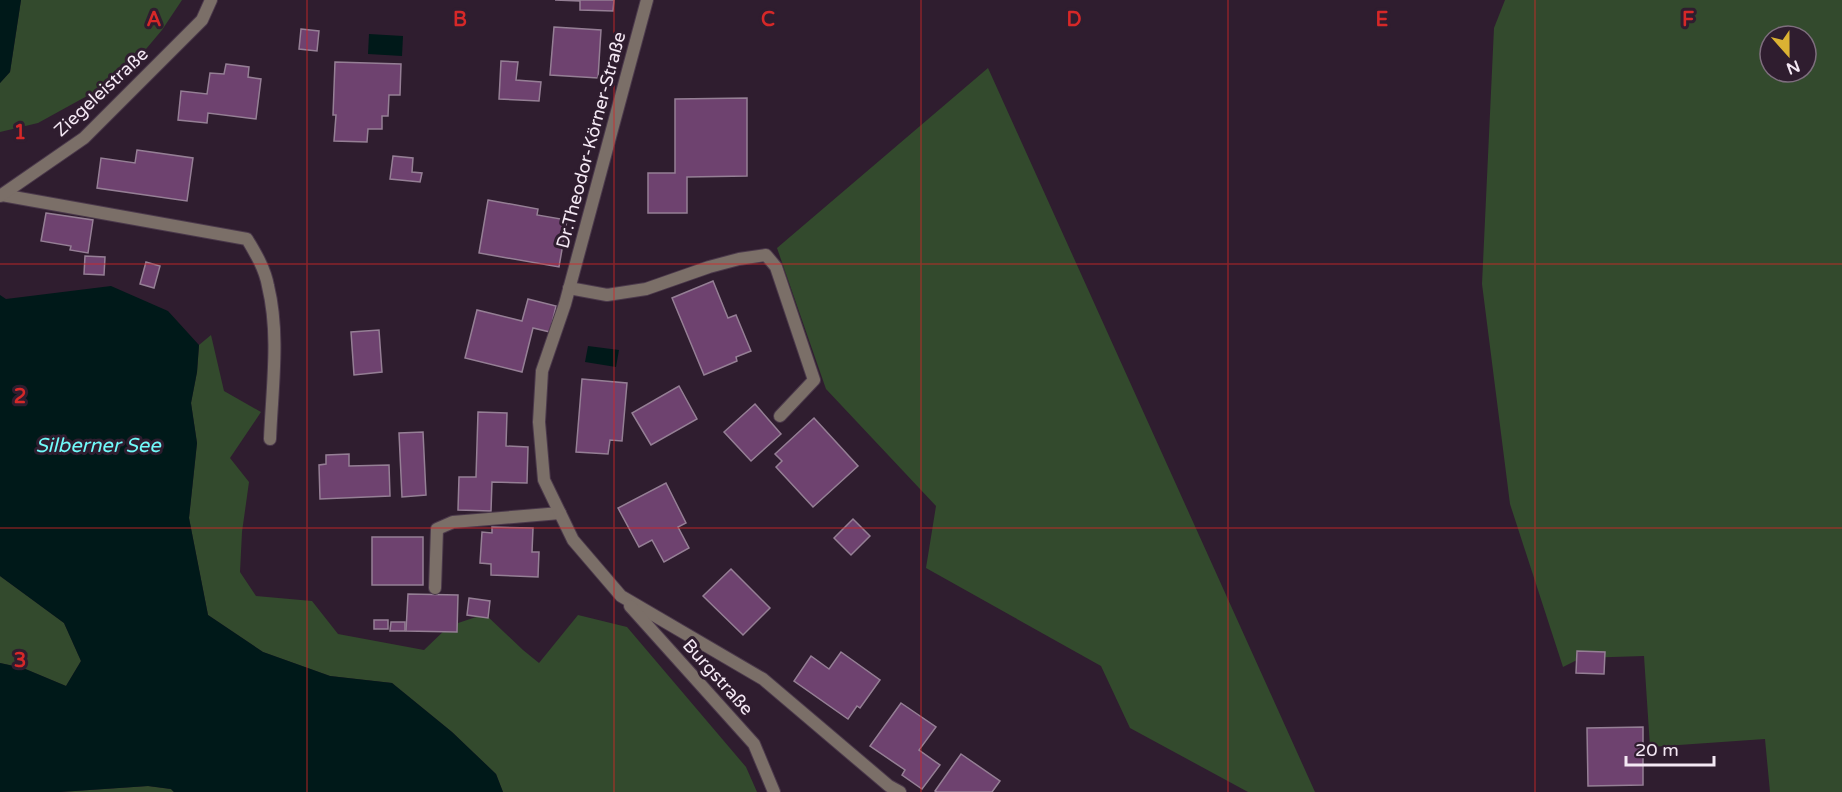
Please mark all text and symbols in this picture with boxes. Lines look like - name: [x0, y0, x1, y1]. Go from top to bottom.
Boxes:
- text: A: [147, 8, 162, 32]
- text: B: [453, 8, 467, 32]
- text: C: [761, 8, 775, 32]
- text: D: [1066, 8, 1082, 32]
- text: E: [1376, 8, 1389, 32]
- text: F: [1682, 8, 1694, 32]
- north arrow: [1758, 24, 1818, 84]
- street label: Dr.Theodor-Körner-Straße: [551, 29, 631, 251]
- street label: Ziegeleistraße: [49, 43, 153, 141]
- text: N: [1783, 55, 1803, 79]
- text: 1: [14, 121, 26, 145]
- text: 2: [14, 385, 26, 409]
- water label: Silberner See: [35, 434, 162, 458]
- street label: Burgstraße: [678, 634, 758, 720]
- text: 3: [14, 649, 26, 673]
- scale bar: [1626, 729, 1714, 767]
- text: 20 m: [1635, 739, 1679, 761]

